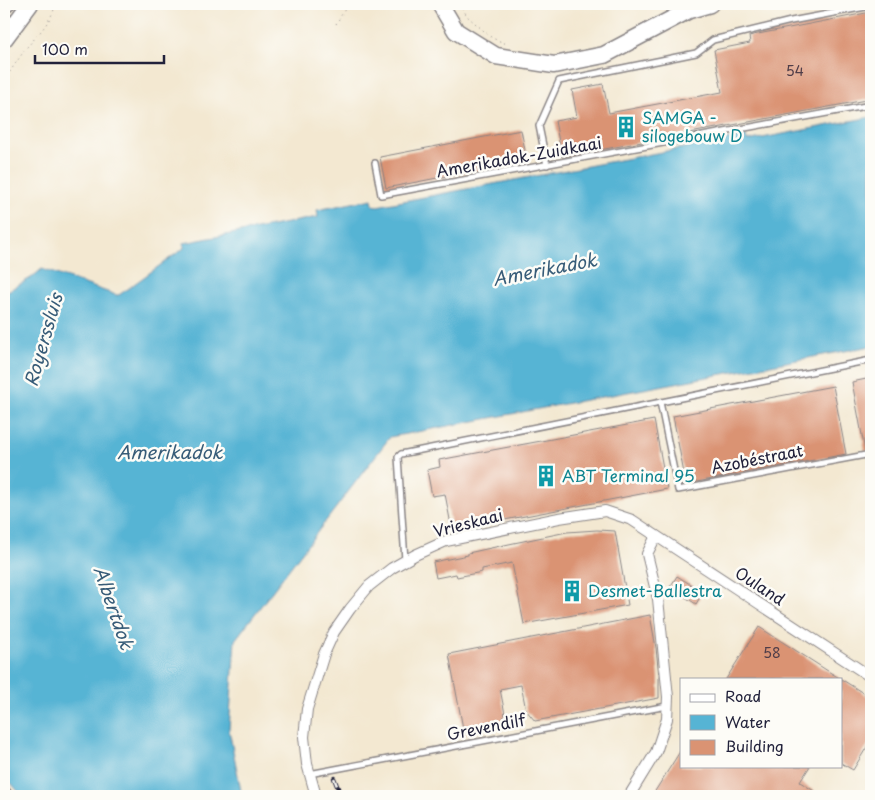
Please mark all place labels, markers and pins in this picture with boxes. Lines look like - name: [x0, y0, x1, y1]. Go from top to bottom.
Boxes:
- place label: SAMGA - silogebouw D: [642, 105, 743, 147]
- building icon: SAMGA - silogebouw D: [613, 114, 639, 140]
- building icon: ABT Terminal 95: [533, 463, 559, 489]
- place label: ABT Terminal 95: [562, 463, 695, 487]
- building icon: Desmet-Ballestra: [559, 578, 585, 604]
- place label: Desmet-Ballestra: [588, 578, 722, 602]

